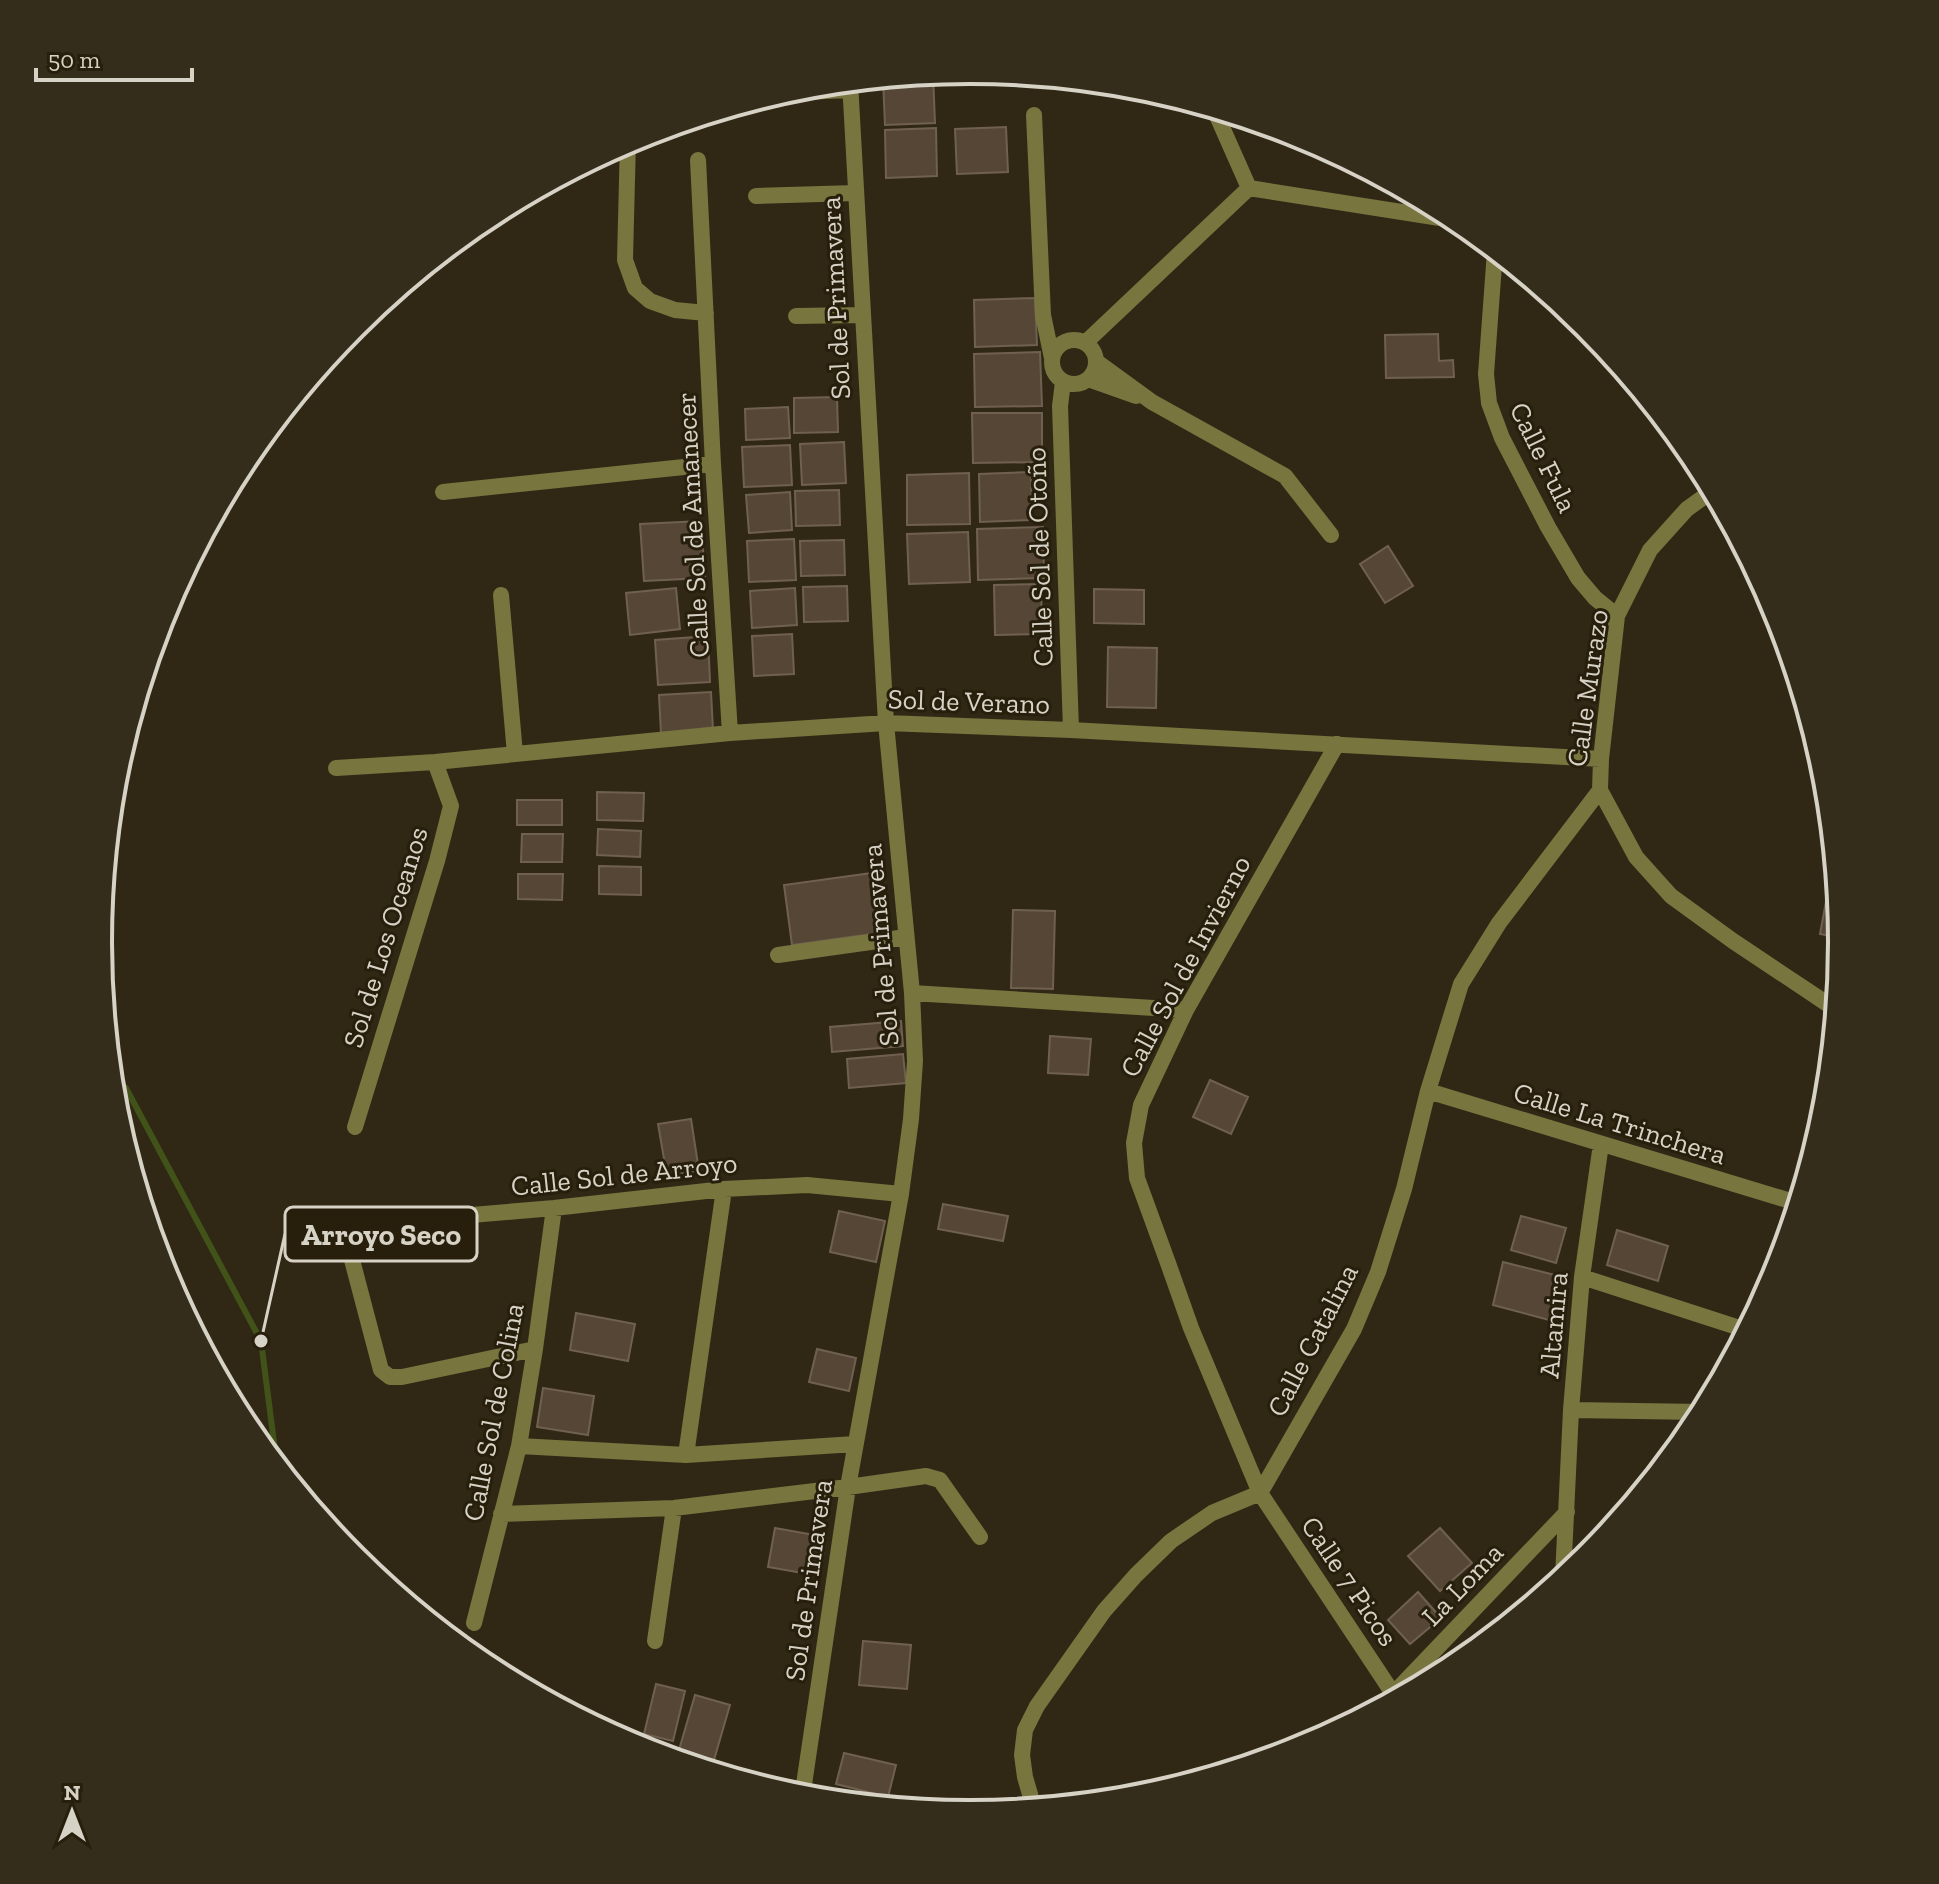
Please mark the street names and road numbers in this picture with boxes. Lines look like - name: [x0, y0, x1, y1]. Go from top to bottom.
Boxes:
- street label: Sol de Primavera: [814, 195, 857, 400]
- street label: Calle Sol de Amanecer: [669, 391, 716, 659]
- street label: Calle Fula: [1503, 397, 1585, 518]
- street label: Calle Sol de Otoño: [1019, 447, 1060, 667]
- street label: Calle Murazo: [1560, 607, 1615, 769]
- street label: Sol de Verano: [887, 682, 1051, 721]
- street label: Sol de Los Oceanos: [336, 823, 435, 1051]
- street label: Sol de Primavera: [855, 842, 906, 1048]
- street label: Calle Sol de Invierno: [1113, 850, 1258, 1083]
- street label: Calle La Trinchera: [1510, 1075, 1730, 1172]
- street label: Calle Sol de Arroyo: [509, 1146, 739, 1203]
- street label: Calle Catalina: [1260, 1258, 1365, 1422]
- street label: Altamira: [1532, 1270, 1575, 1380]
- street label: Calle Sol de Colina: [456, 1300, 531, 1524]
- street label: Sol de Primavera: [778, 1477, 839, 1683]
- street label: Calle 7 Picos: [1294, 1510, 1405, 1652]
- street label: La Loma: [1415, 1536, 1510, 1633]

